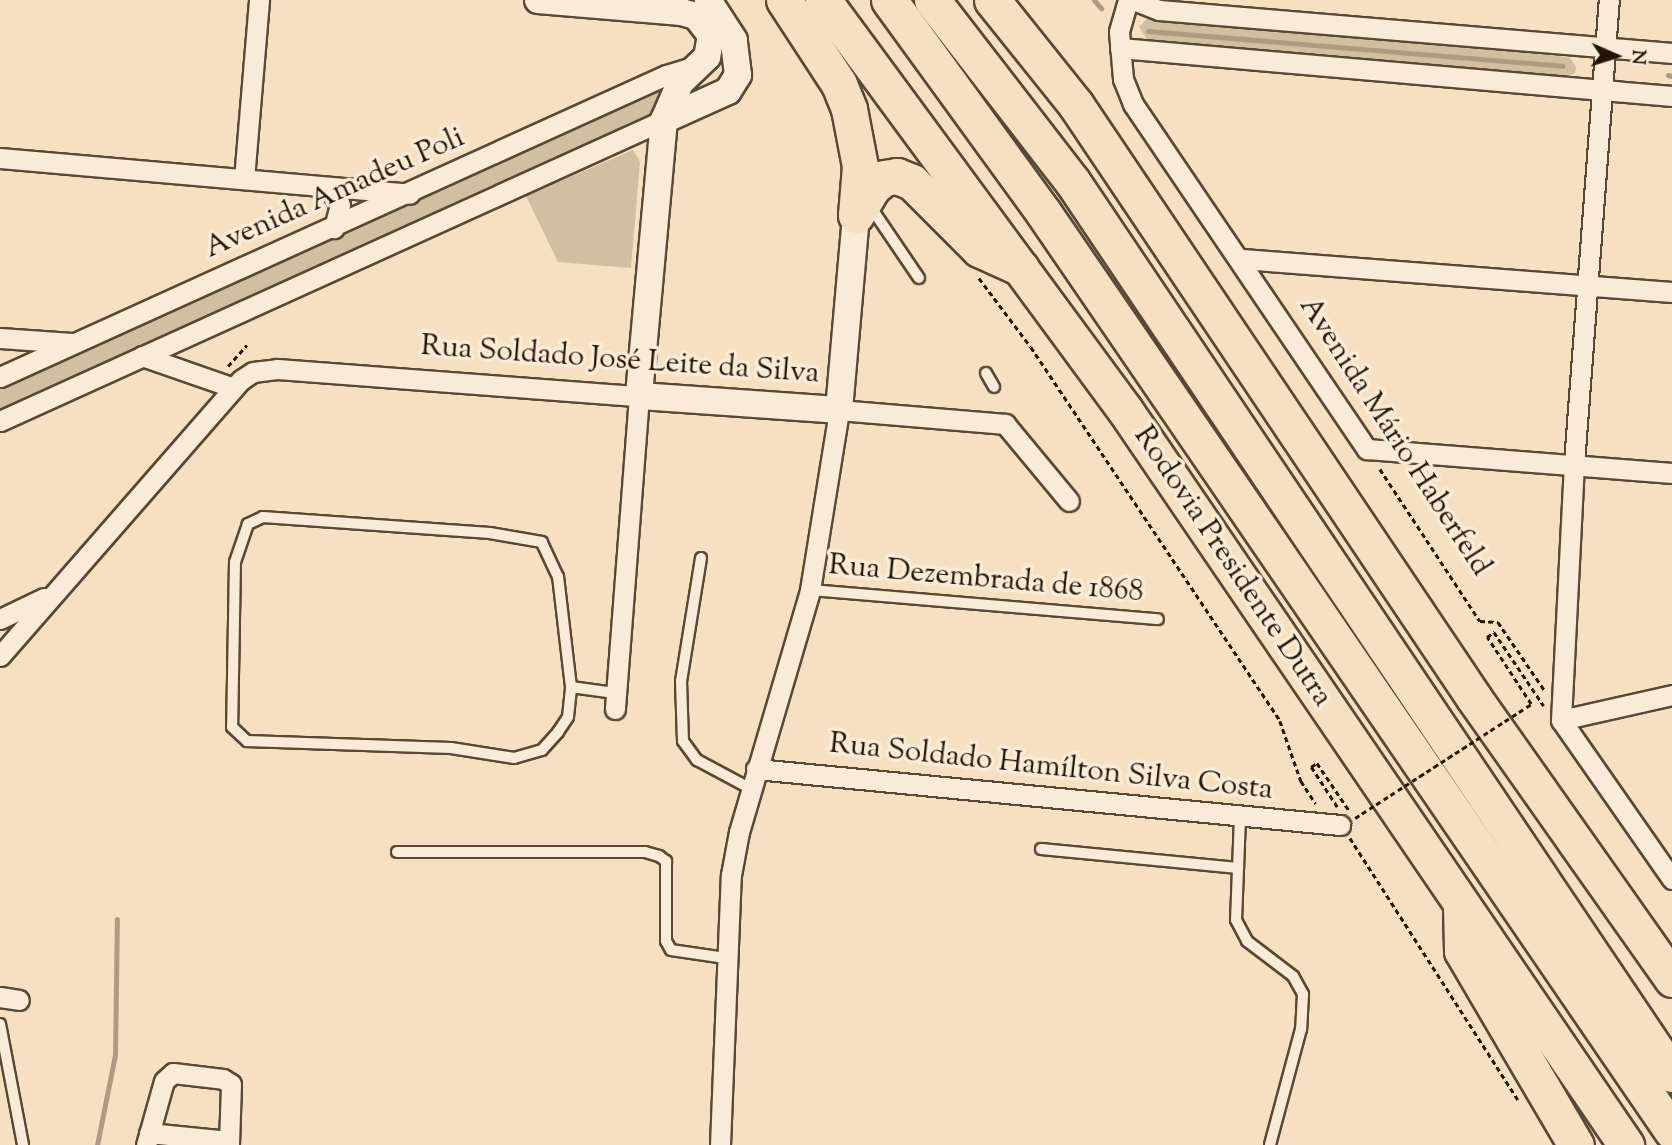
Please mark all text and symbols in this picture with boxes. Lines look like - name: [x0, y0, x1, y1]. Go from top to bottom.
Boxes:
- north arrow: [1581, 21, 1651, 91]
- text: N: [1624, 49, 1651, 65]
- street label: Avenida Amadeu Poli: [200, 121, 470, 267]
- street label: Avenida Mário Haberfeld: [1290, 291, 1498, 583]
- street label: Rua Soldado José Leite da Silva: [419, 329, 821, 393]
- street label: Rodovia Presidente Dutra: [1125, 420, 1339, 714]
- street label: Rua Dezembrada de 1868: [827, 548, 1145, 612]
- street label: Rua Soldado Hamílton Silva Costa: [827, 727, 1275, 809]

